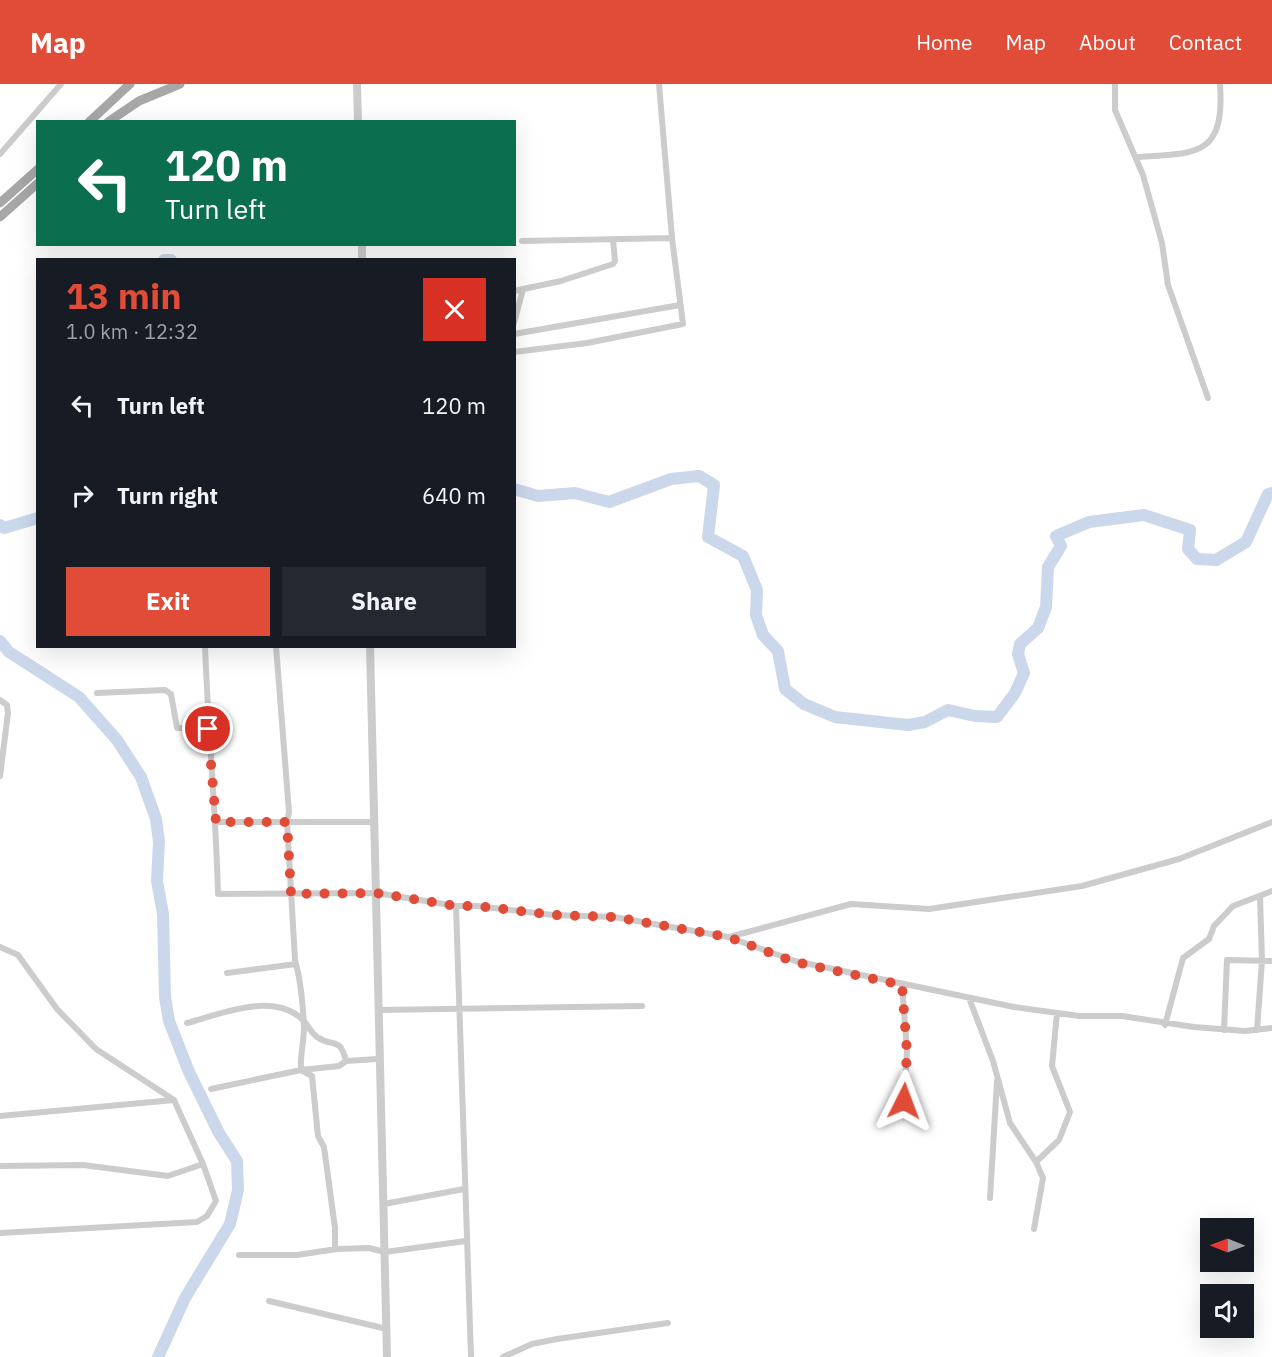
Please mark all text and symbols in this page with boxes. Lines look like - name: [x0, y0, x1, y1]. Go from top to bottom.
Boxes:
- text: Map: [30, 24, 86, 61]
- text: Home: [916, 28, 973, 56]
- text: Map: [1006, 28, 1046, 56]
- text: About: [1079, 28, 1136, 56]
- text: Contact: [1169, 28, 1242, 56]
- text: 120 m: [165, 138, 288, 193]
- icon: left: [66, 144, 144, 222]
- text: Turn left: [165, 191, 266, 226]
- text: 13 min: [66, 272, 182, 319]
- button: close: [423, 278, 486, 341]
- text: 1.0 km · 12:32: [66, 318, 198, 345]
- icon: left: [66, 389, 99, 422]
- text: Turn left: [117, 391, 205, 420]
- text: 120 m: [422, 391, 486, 420]
- icon: right: [66, 479, 99, 512]
- text: Turn right: [117, 481, 218, 510]
- text: 640 m: [422, 481, 486, 510]
- button: Exit: [66, 567, 270, 636]
- button: Share: [282, 567, 486, 636]
- pin: [182, 703, 233, 754]
- icon: arrive: [191, 712, 224, 745]
- position arrow: [872, 1069, 936, 1133]
- north arrow: [1200, 1218, 1254, 1272]
- map controls: [1200, 1218, 1254, 1338]
- button: sound: [1200, 1284, 1254, 1338]

